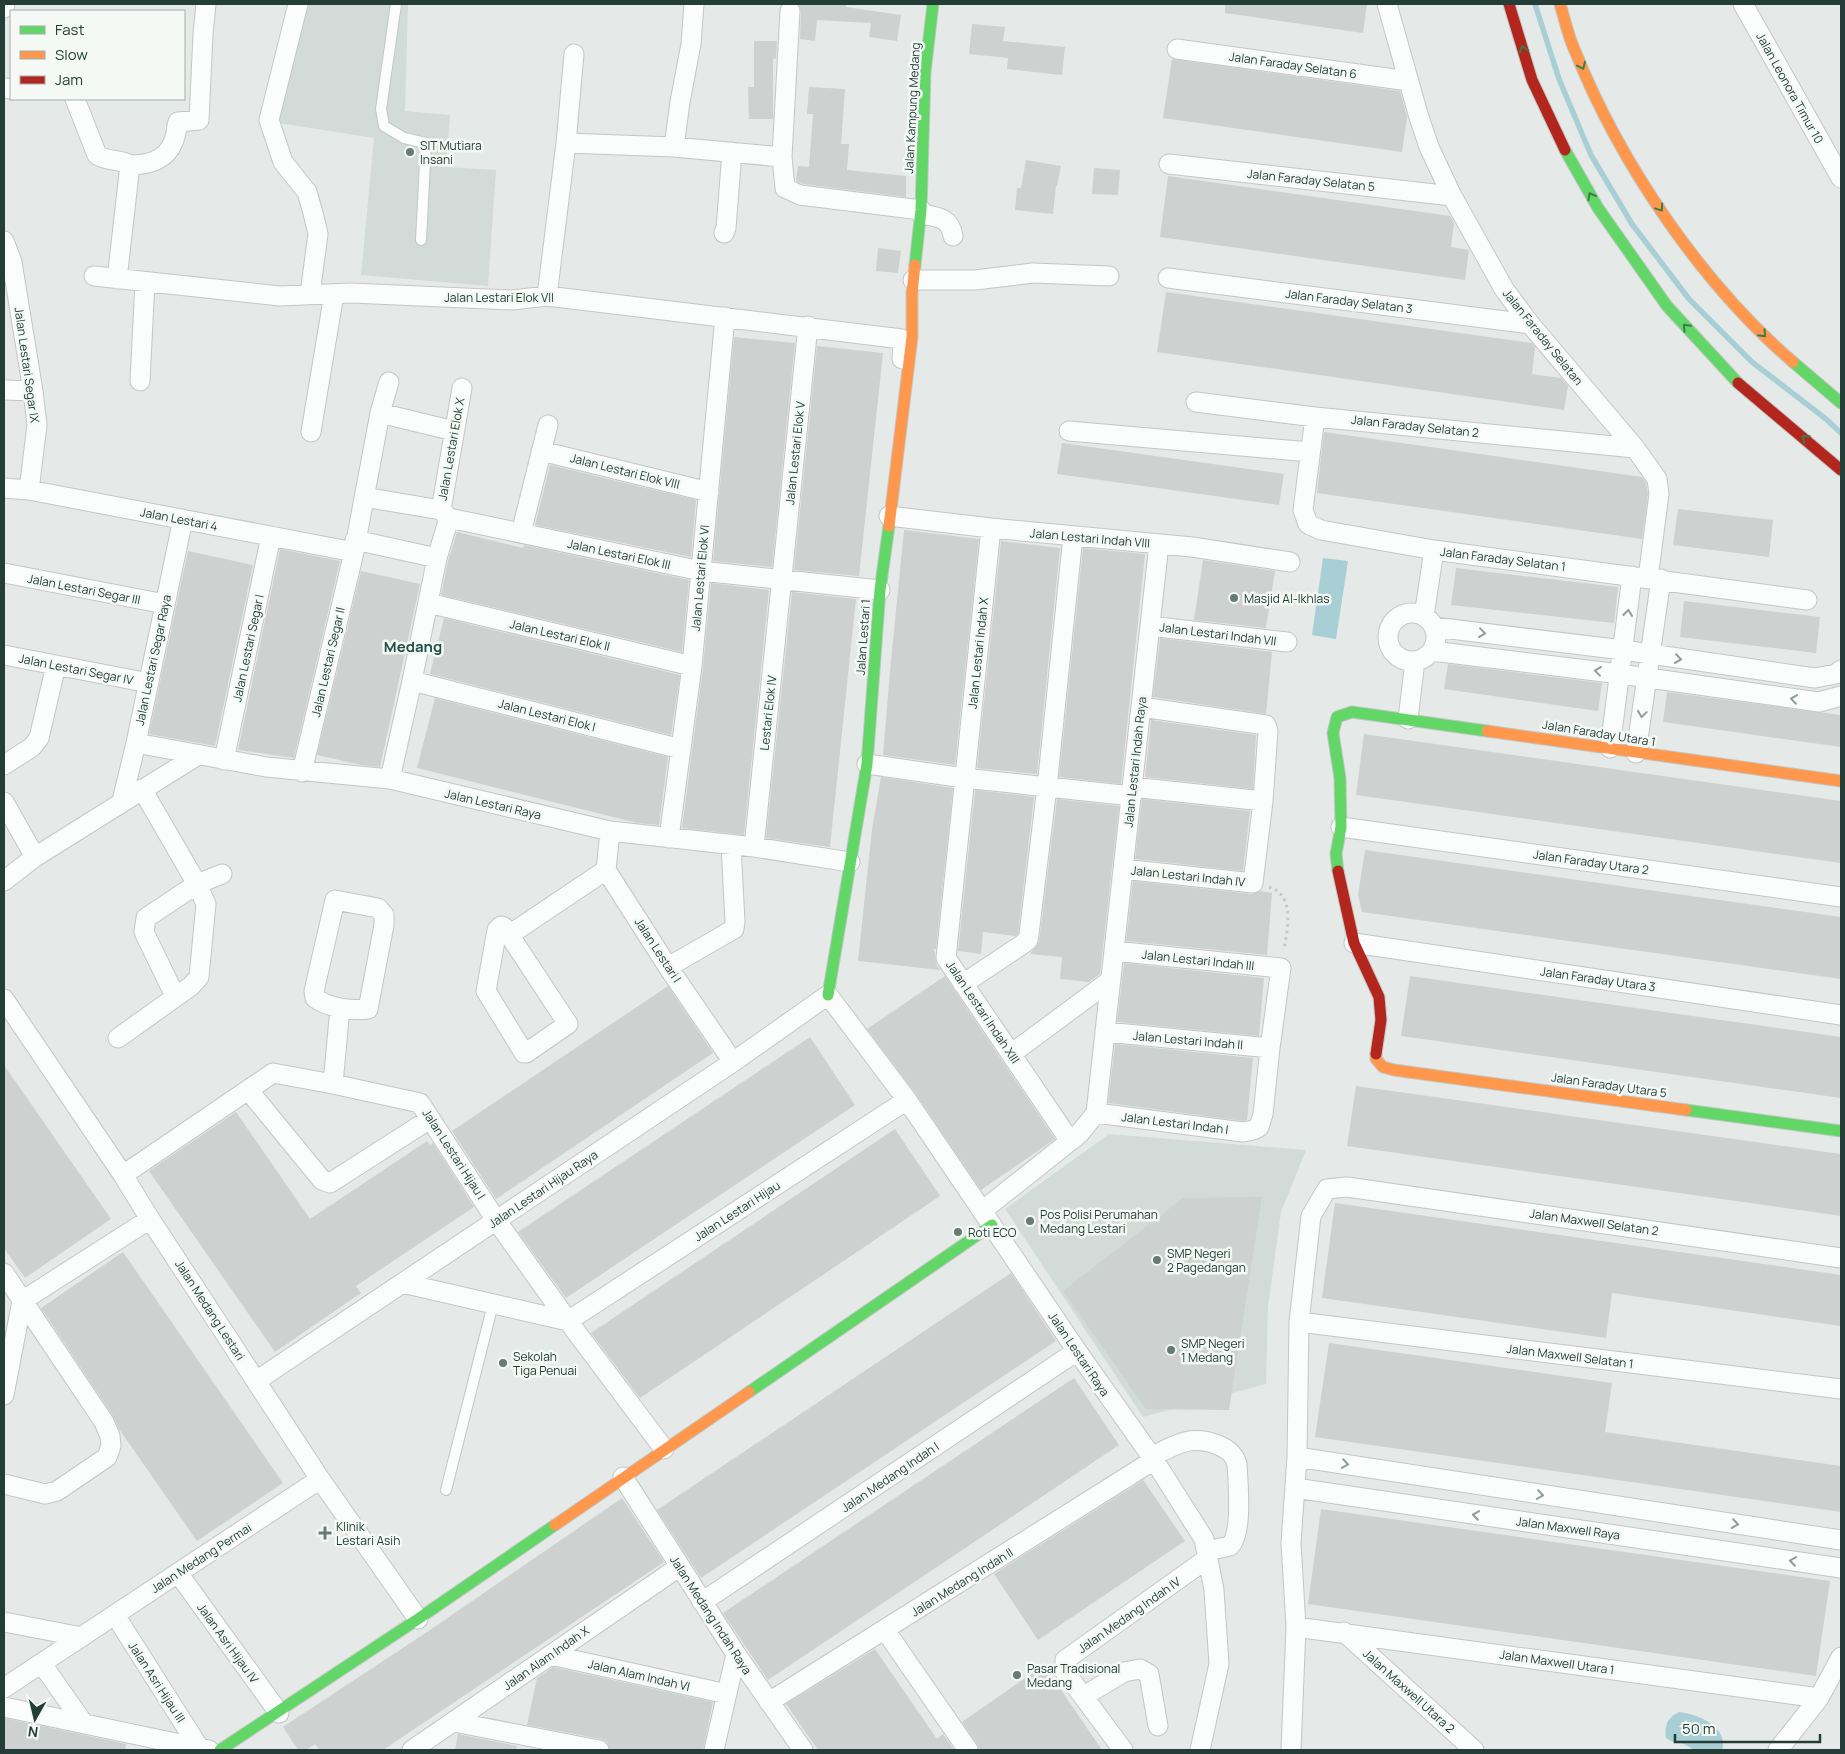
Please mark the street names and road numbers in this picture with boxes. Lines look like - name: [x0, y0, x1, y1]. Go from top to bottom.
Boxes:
- street label: Jalan Leonora Timur 10: [1752, 29, 1828, 147]
- street label: Jalan Kampung Medang: [900, 42, 924, 174]
- street label: Jalan Faraday Selatan 6: [1228, 48, 1358, 82]
- street label: Jalan Faraday Selatan 5: [1246, 165, 1376, 195]
- street label: Jalan Faraday Selatan 3: [1284, 285, 1414, 317]
- street label: Jalan Faraday Selatan: [1499, 285, 1587, 389]
- street label: Jalan Lestari Elok VII: [444, 289, 554, 306]
- street label: Jalan Lestari Segar IX: [10, 306, 44, 425]
- street label: Jalan Lestari Elok X: [434, 396, 469, 502]
- street label: Jalan Lestari Elok V: [781, 400, 809, 506]
- street label: Jalan Faraday Selatan 2: [1350, 411, 1480, 441]
- street label: Jalan Lestari Elok VIII: [568, 449, 682, 493]
- street label: Jalan Lestari 4: [139, 503, 219, 535]
- street label: Jalan Lestari Elok VI: [687, 524, 713, 632]
- street label: Jalan Lestari Indah VIII: [1029, 524, 1151, 552]
- street label: Jalan Lestari Elok III: [566, 535, 672, 573]
- street label: Jalan Faraday Selatan 1: [1439, 543, 1567, 575]
- street label: Jalan Lestari Segar III: [26, 570, 142, 608]
- street label: Jalan Lestari Segar Raya: [131, 593, 175, 727]
- street label: Jalan Lestari Segar I: [228, 593, 268, 703]
- street label: Jalan Lestari Indah X: [964, 596, 992, 710]
- street label: Jalan Lestari 1: [852, 598, 874, 676]
- street label: Jalan Lestari Segar II: [307, 605, 349, 719]
- street label: Jalan Lestari Elok II: [508, 615, 612, 655]
- street label: Jalan Lestari Indah VII: [1159, 618, 1277, 650]
- street label: Jalan Lestari Segar IV: [17, 650, 136, 689]
- street label: Lestari Elok IV: [756, 674, 780, 751]
- street label: Jalan Lestari Elok I: [497, 695, 597, 735]
- street label: Jalan Lestari Indah Raya: [1120, 696, 1150, 828]
- street label: Jalan Faraday Utara 1: [1541, 716, 1657, 750]
- street label: Jalan Lestari Raya: [443, 785, 543, 823]
- street label: Jalan Faraday Utara 2: [1532, 845, 1650, 879]
- street label: Jalan Lestari Indah IV: [1130, 862, 1247, 891]
- street label: Jalan Lestari I: [631, 914, 685, 986]
- street label: Jalan Lestari Indah III: [1141, 946, 1255, 974]
- street label: Jalan Lestari Indah XIII: [942, 957, 1024, 1067]
- street label: Jalan Faraday Utara 3: [1539, 962, 1657, 996]
- street label: Jalan Lestari Indah II: [1132, 1027, 1244, 1053]
- street label: Jalan Faraday Utara 5: [1550, 1068, 1668, 1102]
- street label: Jalan Lestari Hijau I: [418, 1105, 490, 1203]
- street label: Jalan Lestari Indah I: [1121, 1108, 1229, 1138]
- street label: Jalan Lestari Hijau Raya: [485, 1146, 601, 1232]
- street label: Jalan Lestari Hijau: [691, 1177, 783, 1245]
- street label: Jalan Maxwell Selatan 2: [1529, 1205, 1660, 1239]
- street label: Jalan Medang Lestari: [171, 1256, 249, 1364]
- street label: Jalan Lestari Raya: [1044, 1309, 1114, 1399]
- street label: Jalan Maxwell Selatan 1: [1506, 1340, 1634, 1372]
- street label: Jalan Medang Indah I: [838, 1438, 942, 1516]
- street label: Jalan Maxwell Raya: [1515, 1512, 1621, 1544]
- street label: Jalan Medang Permai: [147, 1519, 255, 1597]
- street label: Jalan Medang Indah II: [908, 1544, 1016, 1620]
- street label: Jalan Medang Indah Raya: [666, 1552, 756, 1678]
- street label: Jalan Medang Indah IV: [1074, 1573, 1184, 1657]
- street label: Jalan Asri Hijau IV: [193, 1600, 263, 1687]
- street label: Jalan Alam Indah X: [500, 1622, 593, 1694]
- street label: Jalan Asri Hijau III: [124, 1638, 190, 1726]
- street label: Jalan Maxwell Utara 2: [1359, 1645, 1459, 1737]
- street label: Jalan Maxwell Utara 1: [1498, 1646, 1616, 1678]
- street label: Jalan Alam Indah VI: [586, 1655, 692, 1695]

